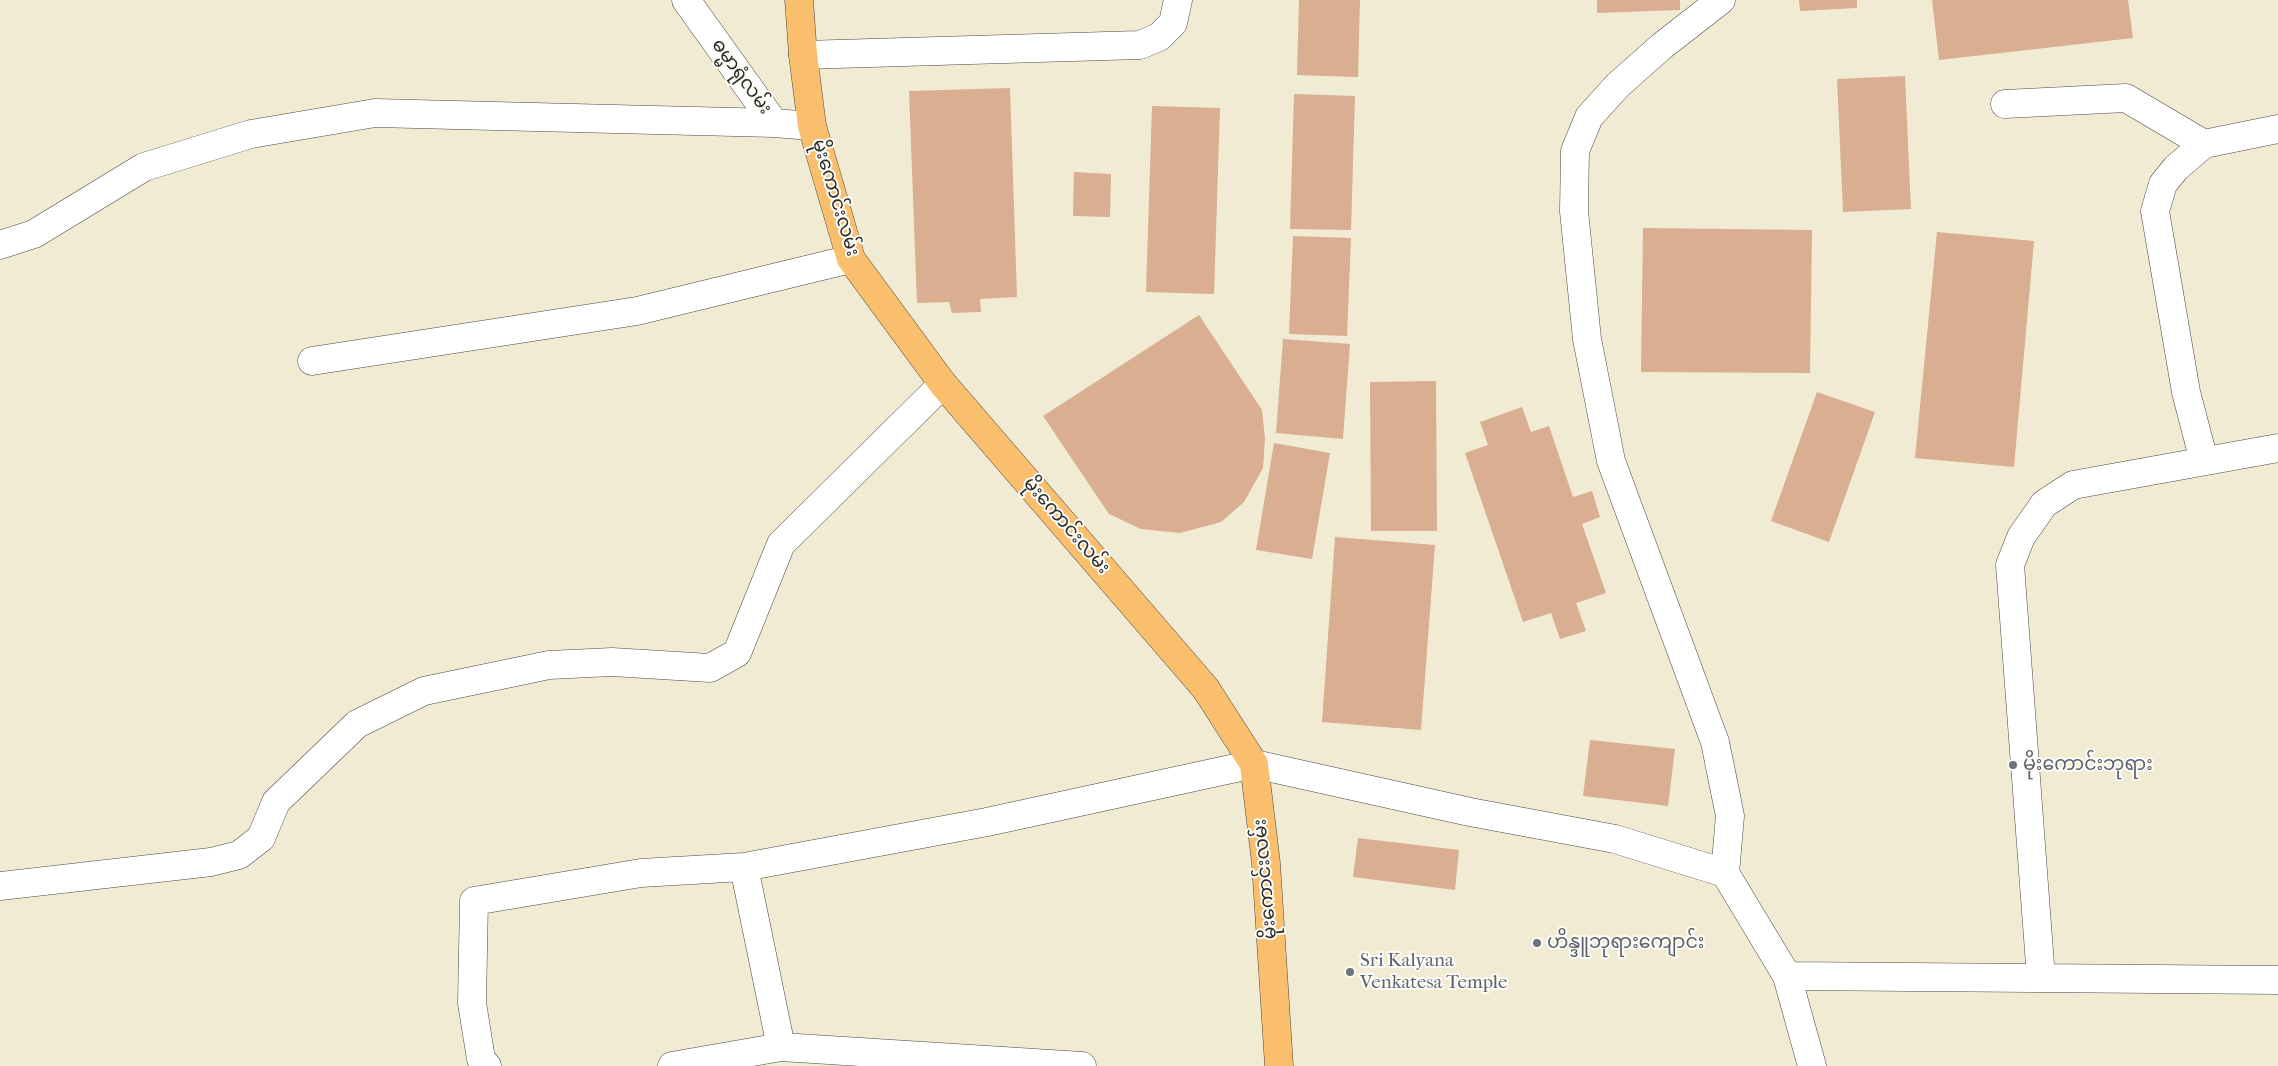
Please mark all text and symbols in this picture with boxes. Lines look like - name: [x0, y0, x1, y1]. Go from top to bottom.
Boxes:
- street label: ဓမ္မာရုံလမ်း: [706, 35, 776, 119]
- street label: မိုးကောင်းလမ်း: [806, 137, 864, 259]
- street label: မိုးကောင်းလမ်း: [1018, 473, 1114, 579]
- place label: မိုးကောင်းဘုရား: [2023, 754, 2153, 776]
- marker: မိုးကောင်းဘုရား: [2007, 759, 2019, 771]
- street label: မိုးကောင်းလမ်း: [1249, 818, 1283, 940]
- place label: ဟိန္ဒူဘုရားကျောင်း: [1547, 932, 1704, 954]
- marker: ဟိန္ဒူဘုရားကျောင်း: [1531, 937, 1543, 949]
- place label: Sri Kalyana Venkatesa Temple: [1360, 950, 1507, 994]
- marker: Sri Kalyana Venkatesa Temple: [1344, 966, 1356, 978]

